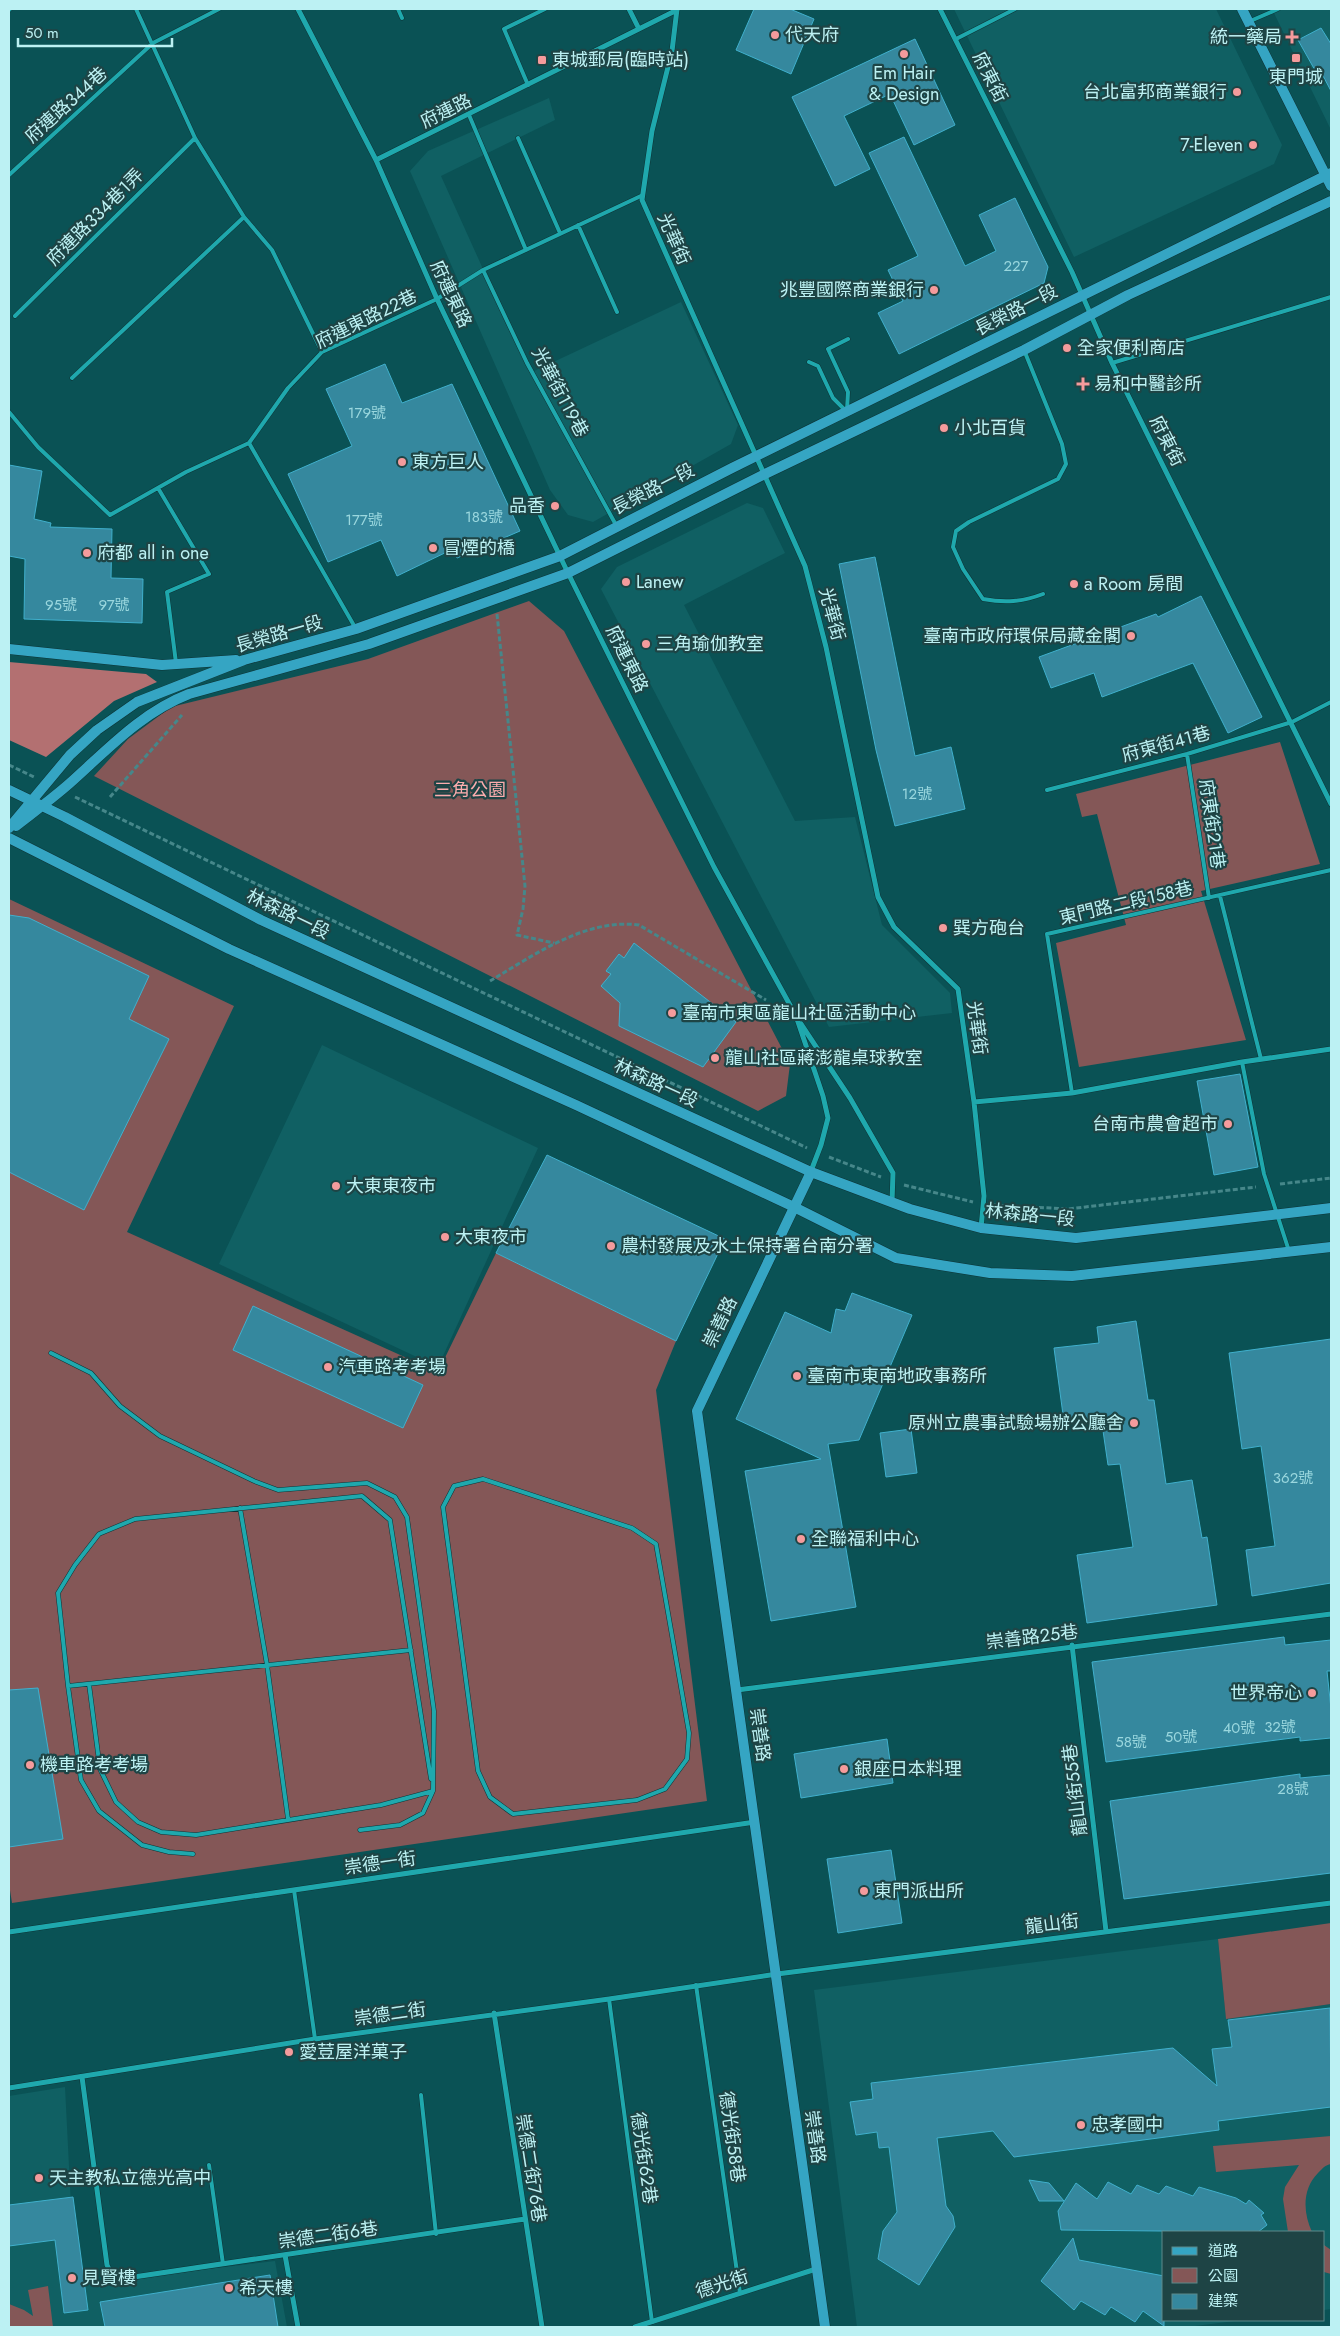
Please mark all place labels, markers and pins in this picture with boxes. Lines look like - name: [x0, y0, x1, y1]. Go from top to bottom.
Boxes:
- place label: 代天府: [785, 22, 839, 48]
- place label: 統一藥局: [1210, 24, 1282, 50]
- marker: 代天府: [769, 29, 781, 41]
- marker: 統一藥局: [1286, 31, 1298, 43]
- place label: 東城郵局(臨時站): [552, 47, 689, 73]
- marker: Em Hair & Design: [898, 48, 910, 60]
- marker: 東門城: [1290, 52, 1302, 64]
- marker: 東城郵局(臨時站): [536, 54, 548, 66]
- place label: Em Hair & Design: [869, 60, 939, 107]
- place label: 東門城: [1269, 64, 1323, 90]
- place label: 台北富邦商業銀行: [1083, 79, 1227, 105]
- marker: 台北富邦商業銀行: [1231, 86, 1243, 98]
- place label: 7-Eleven: [1180, 132, 1243, 158]
- marker: 7-Eleven: [1247, 139, 1259, 151]
- place label: 兆豐國際商業銀行: [780, 277, 924, 303]
- marker: 兆豐國際商業銀行: [928, 284, 940, 296]
- place label: 全家便利商店: [1077, 335, 1185, 361]
- marker: 全家便利商店: [1061, 342, 1073, 354]
- place label: 易和中醫診所: [1094, 371, 1202, 397]
- marker: 易和中醫診所: [1076, 377, 1090, 391]
- place label: 小北百貨: [954, 415, 1026, 441]
- marker: 小北百貨: [938, 422, 950, 434]
- place label: 東方巨人: [412, 449, 484, 475]
- marker: 東方巨人: [396, 456, 408, 468]
- place label: 品香: [509, 493, 545, 519]
- marker: 品香: [549, 500, 561, 512]
- place label: 冒煙的橋: [443, 535, 515, 561]
- place label: 府都 all in one: [97, 540, 209, 566]
- marker: 冒煙的橋: [427, 542, 439, 554]
- marker: 府都 all in one: [81, 547, 93, 559]
- place label: Lanew: [636, 569, 684, 595]
- place label: a Room 房間: [1084, 571, 1183, 597]
- marker: Lanew: [620, 576, 632, 588]
- marker: a Room 房間: [1068, 578, 1080, 590]
- place label: 臺南市政府環保局藏金閣: [923, 623, 1121, 649]
- marker: 臺南市政府環保局藏金閣: [1125, 630, 1137, 642]
- place label: 三角瑜伽教室: [656, 631, 764, 657]
- marker: 三角瑜伽教室: [640, 638, 652, 650]
- place label: 巽方砲台: [953, 915, 1025, 941]
- marker: 巽方砲台: [937, 922, 949, 934]
- place label: 臺南市東區龍山社區活動中心: [682, 1000, 916, 1026]
- marker: 臺南市東區龍山社區活動中心: [666, 1007, 678, 1019]
- place label: 龍山社區蔣澎龍桌球教室: [725, 1045, 923, 1071]
- marker: 龍山社區蔣澎龍桌球教室: [709, 1052, 721, 1064]
- place label: 台南市農會超市: [1092, 1111, 1218, 1137]
- marker: 台南市農會超市: [1222, 1118, 1234, 1130]
- place label: 大東東夜市: [346, 1173, 436, 1199]
- marker: 大東東夜市: [330, 1180, 342, 1192]
- place label: 大東夜市: [455, 1224, 527, 1250]
- marker: 大東夜市: [439, 1231, 451, 1243]
- place label: 農村發展及水土保持署台南分署: [621, 1233, 873, 1259]
- marker: 農村發展及水土保持署台南分署: [605, 1240, 617, 1252]
- place label: 汽車路考考場: [338, 1354, 446, 1380]
- marker: 汽車路考考場: [322, 1361, 334, 1373]
- place label: 臺南市東南地政事務所: [807, 1363, 987, 1389]
- marker: 臺南市東南地政事務所: [791, 1370, 803, 1382]
- place label: 原州立農事試驗場辦公廳舍: [908, 1410, 1124, 1436]
- marker: 原州立農事試驗場辦公廳舍: [1128, 1417, 1140, 1429]
- place label: 全聯福利中心: [811, 1526, 919, 1552]
- marker: 全聯福利中心: [795, 1533, 807, 1545]
- place label: 世界帝心: [1230, 1680, 1302, 1706]
- marker: 世界帝心: [1306, 1687, 1318, 1699]
- place label: 機車路考考場: [40, 1752, 148, 1778]
- place label: 銀座日本料理: [854, 1756, 962, 1782]
- marker: 機車路考考場: [24, 1759, 36, 1771]
- marker: 銀座日本料理: [838, 1763, 850, 1775]
- place label: 東門派出所: [874, 1878, 964, 1904]
- marker: 東門派出所: [858, 1885, 870, 1897]
- place label: 愛荳屋洋菓子: [299, 2039, 407, 2065]
- marker: 愛荳屋洋菓子: [283, 2046, 295, 2058]
- place label: 忠孝國中: [1091, 2112, 1163, 2138]
- marker: 忠孝國中: [1075, 2119, 1087, 2131]
- place label: 天主教私立德光高中: [49, 2165, 211, 2191]
- marker: 天主教私立德光高中: [33, 2172, 45, 2184]
- place label: 見賢樓: [82, 2265, 136, 2291]
- marker: 見賢樓: [66, 2272, 78, 2284]
- place label: 希天樓: [239, 2275, 293, 2301]
- marker: 希天樓: [223, 2282, 235, 2294]

